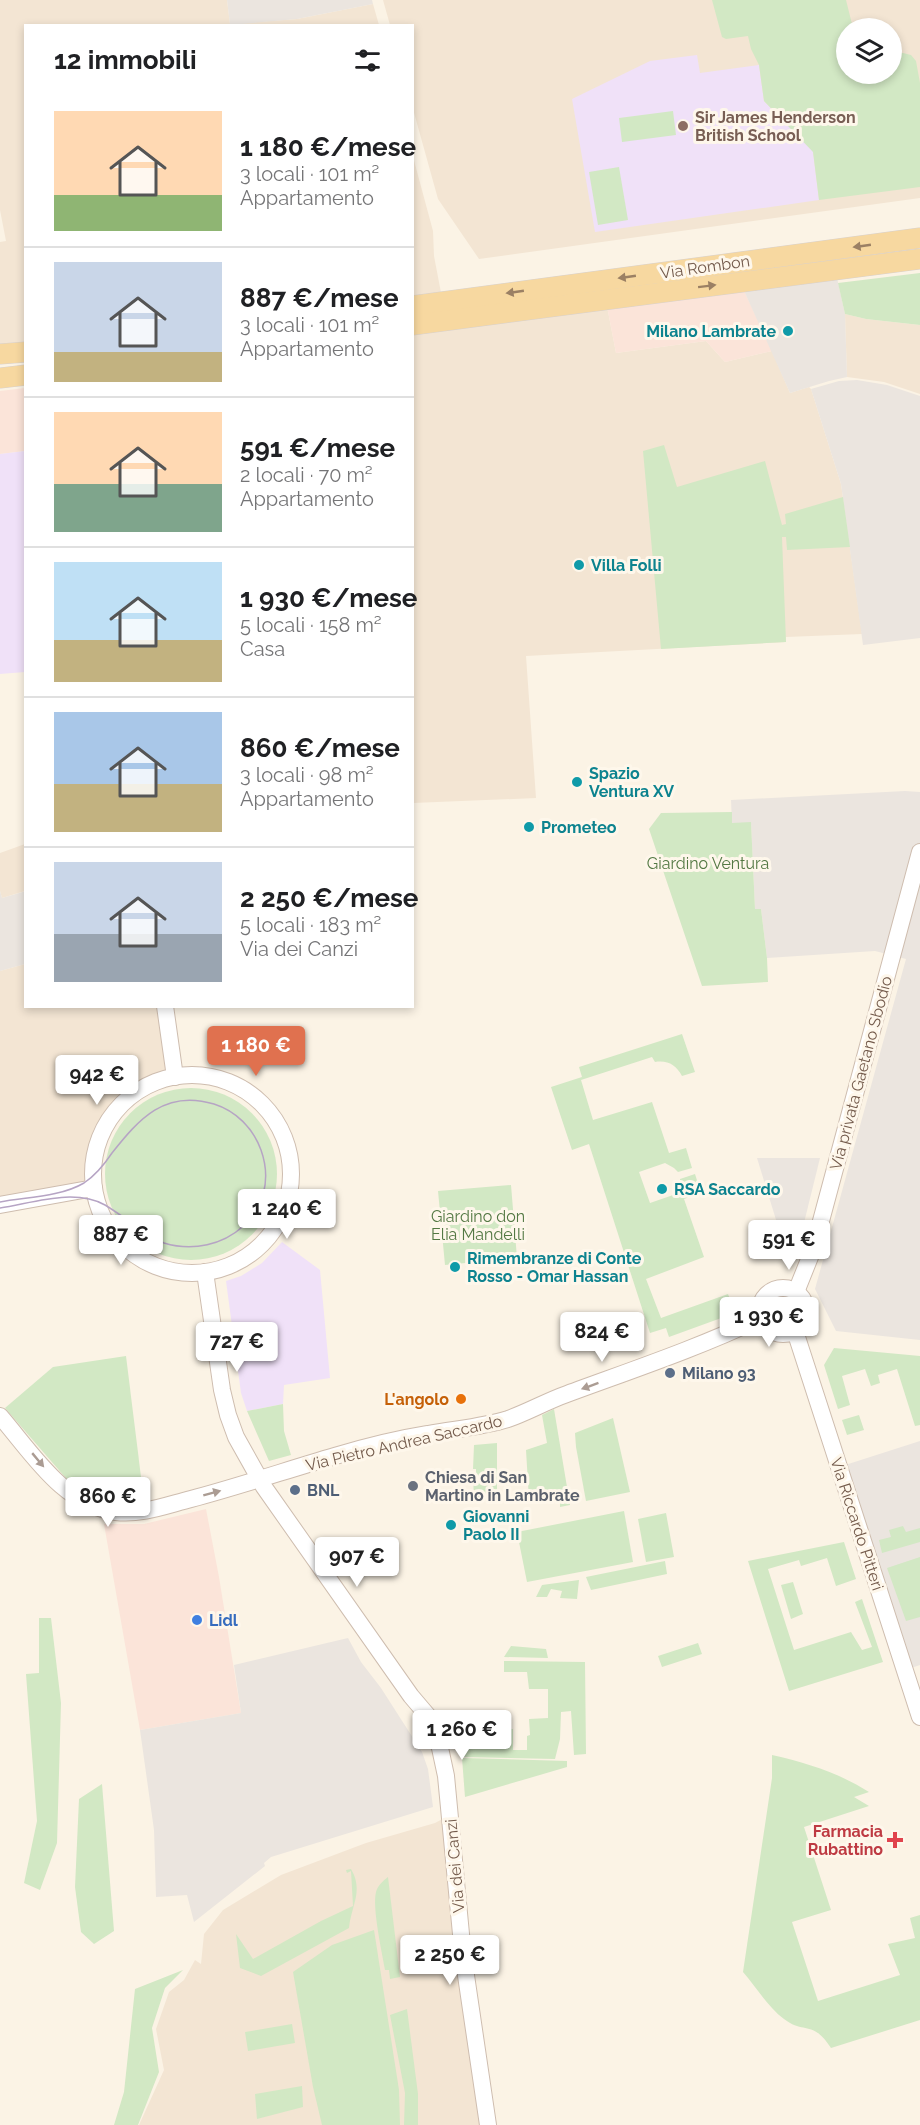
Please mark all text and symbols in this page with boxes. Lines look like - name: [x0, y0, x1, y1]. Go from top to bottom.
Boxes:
- map controls: [836, 18, 902, 84]
- button: layers: [836, 18, 902, 84]
- icon: filters: [351, 44, 384, 77]
- text: 12 immobili: [54, 45, 197, 75]
- place label: Sir James Henderson British School: [695, 108, 856, 145]
- marker: Sir James Henderson British School: [676, 119, 690, 133]
- text: 1 180 €/mese: [240, 132, 416, 162]
- icon: home: [102, 135, 174, 207]
- text: 3 locali · 101 m²: [240, 162, 379, 186]
- text: Appartamento: [240, 186, 374, 210]
- one-way arrow: [852, 241, 871, 251]
- street label: Via Rombon: [659, 251, 751, 283]
- one-way arrow: [617, 273, 636, 282]
- one-way arrow: [697, 282, 716, 291]
- text: 887 €/mese: [240, 283, 399, 313]
- icon: home: [102, 286, 174, 358]
- one-way arrow: [506, 287, 525, 297]
- text: 3 locali · 101 m²: [240, 313, 379, 337]
- place label: Milano Lambrate: [646, 322, 776, 341]
- marker: Milano Lambrate: [781, 324, 795, 338]
- text: Appartamento: [240, 337, 374, 361]
- text: 591 €/mese: [240, 433, 395, 463]
- icon: home: [102, 436, 174, 508]
- text: 2 locali · 70 m²: [240, 463, 373, 487]
- text: Appartamento: [240, 487, 374, 511]
- place label: Villa Folli: [591, 556, 662, 575]
- marker: Villa Folli: [572, 558, 586, 572]
- text: 1 930 €/mese: [240, 583, 417, 613]
- icon: home: [102, 586, 174, 658]
- text: 5 locali · 158 m²: [240, 613, 382, 637]
- text: Casa: [240, 637, 285, 661]
- text: 860 €/mese: [240, 733, 400, 763]
- icon: home: [102, 736, 174, 808]
- text: 3 locali · 98 m²: [240, 763, 374, 787]
- place label: Spazio Ventura XV: [589, 764, 674, 801]
- marker: Spazio Ventura XV: [570, 775, 584, 789]
- text: Appartamento: [240, 787, 374, 811]
- place label: Prometeo: [541, 818, 617, 837]
- marker: Prometeo: [522, 820, 536, 834]
- park label: Giardino Ventura: [647, 854, 769, 873]
- text: 2 250 €/mese: [240, 883, 418, 913]
- icon: home: [102, 886, 174, 958]
- text: 5 locali · 183 m²: [240, 913, 381, 937]
- text: Via dei Canzi: [240, 937, 358, 961]
- street label: Via privata Gaetano Sbodio: [826, 974, 896, 1172]
- pin: 1 180 €: [201, 1026, 311, 1077]
- text: 1 180 €: [221, 1033, 291, 1057]
- pin: 942 €: [55, 1055, 139, 1106]
- text: 942 €: [69, 1062, 125, 1086]
- place label: RSA Saccardo: [674, 1180, 781, 1199]
- marker: RSA Saccardo: [655, 1182, 669, 1196]
- pin: 1 240 €: [232, 1189, 342, 1240]
- text: 1 240 €: [252, 1196, 322, 1220]
- park label: Giardino don Elia Mandelli: [431, 1207, 525, 1244]
- pin: 887 €: [79, 1215, 163, 1266]
- pin: 591 €: [747, 1220, 831, 1271]
- text: 887 €: [93, 1222, 149, 1246]
- text: 591 €: [762, 1227, 816, 1251]
- place label: Rimembranze di Conte Rosso - Omar Hassan: [467, 1249, 642, 1286]
- marker: Rimembranze di Conte Rosso - Omar Hassan: [448, 1260, 462, 1274]
- pin: 1 930 €: [714, 1297, 824, 1348]
- text: 1 930 €: [734, 1304, 804, 1328]
- pin: 824 €: [560, 1312, 644, 1363]
- text: 824 €: [574, 1319, 630, 1343]
- pin: 727 €: [195, 1322, 279, 1373]
- text: 727 €: [210, 1329, 264, 1353]
- place label: Milano 93: [682, 1364, 756, 1383]
- marker: Milano 93: [663, 1366, 677, 1380]
- one-way arrow: [580, 1381, 598, 1391]
- place label: L'angolo: [384, 1390, 449, 1409]
- marker: L'angolo: [454, 1392, 468, 1406]
- street label: Via Pietro Andrea Saccardo: [304, 1411, 504, 1475]
- one-way arrow: [31, 1452, 44, 1467]
- street label: Via Riccardo Pitteri: [827, 1455, 887, 1593]
- place label: Chiesa di San Martino in Lambrate: [425, 1468, 580, 1505]
- pin: 860 €: [66, 1477, 150, 1528]
- marker: Chiesa di San Martino in Lambrate: [406, 1479, 420, 1493]
- place label: BNL: [307, 1481, 340, 1500]
- marker: BNL: [288, 1483, 302, 1497]
- text: 860 €: [79, 1484, 137, 1508]
- one-way arrow: [203, 1488, 221, 1497]
- place label: Giovanni Paolo II: [463, 1507, 529, 1544]
- marker: Giovanni Paolo II: [444, 1518, 458, 1532]
- pin: 907 €: [315, 1537, 399, 1588]
- text: 907 €: [329, 1544, 385, 1568]
- place label: Lidl: [209, 1611, 239, 1630]
- marker: Lidl: [190, 1613, 204, 1627]
- pin: 1 260 €: [407, 1710, 517, 1761]
- text: 1 260 €: [426, 1717, 498, 1741]
- street label: Via dei Canzi: [441, 1818, 469, 1914]
- place label: Farmacia Rubattino: [808, 1822, 883, 1859]
- marker: Farmacia Rubattino: [888, 1833, 902, 1847]
- pin: 2 250 €: [395, 1935, 505, 1986]
- text: 2 250 €: [414, 1942, 486, 1966]

